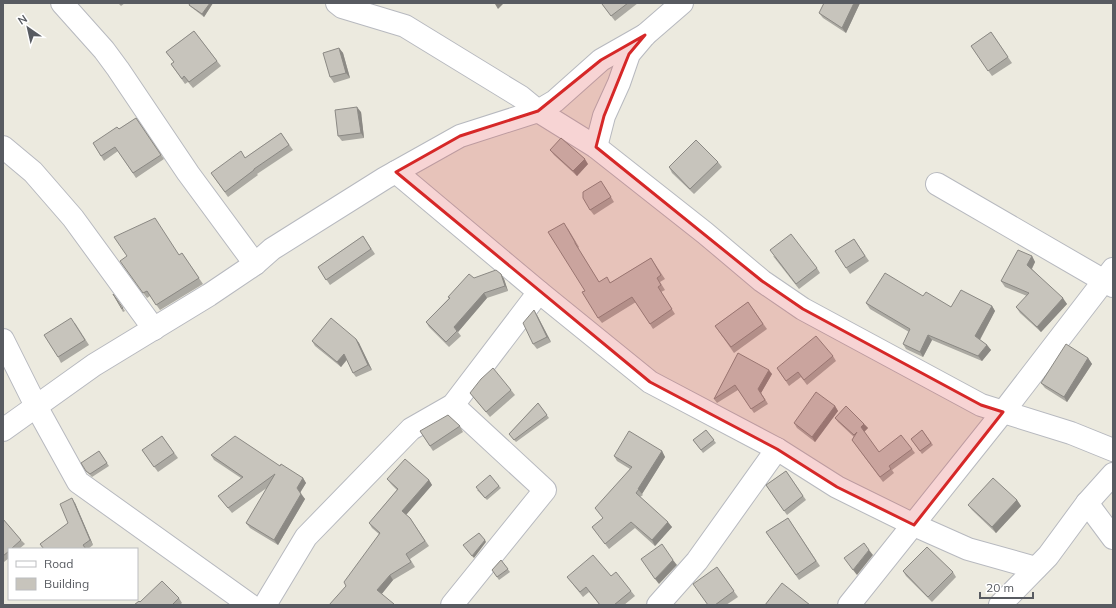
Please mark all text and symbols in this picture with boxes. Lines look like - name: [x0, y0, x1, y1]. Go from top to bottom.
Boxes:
- north arrow: [8, 8, 48, 48]
- text: N: [15, 12, 30, 28]
- legend: [8, 548, 138, 600]
- text: Road: [44, 556, 73, 571]
- scale bar: [980, 574, 1033, 600]
- text: Building: [44, 576, 89, 591]
- text: 20 m: [986, 580, 1014, 595]

